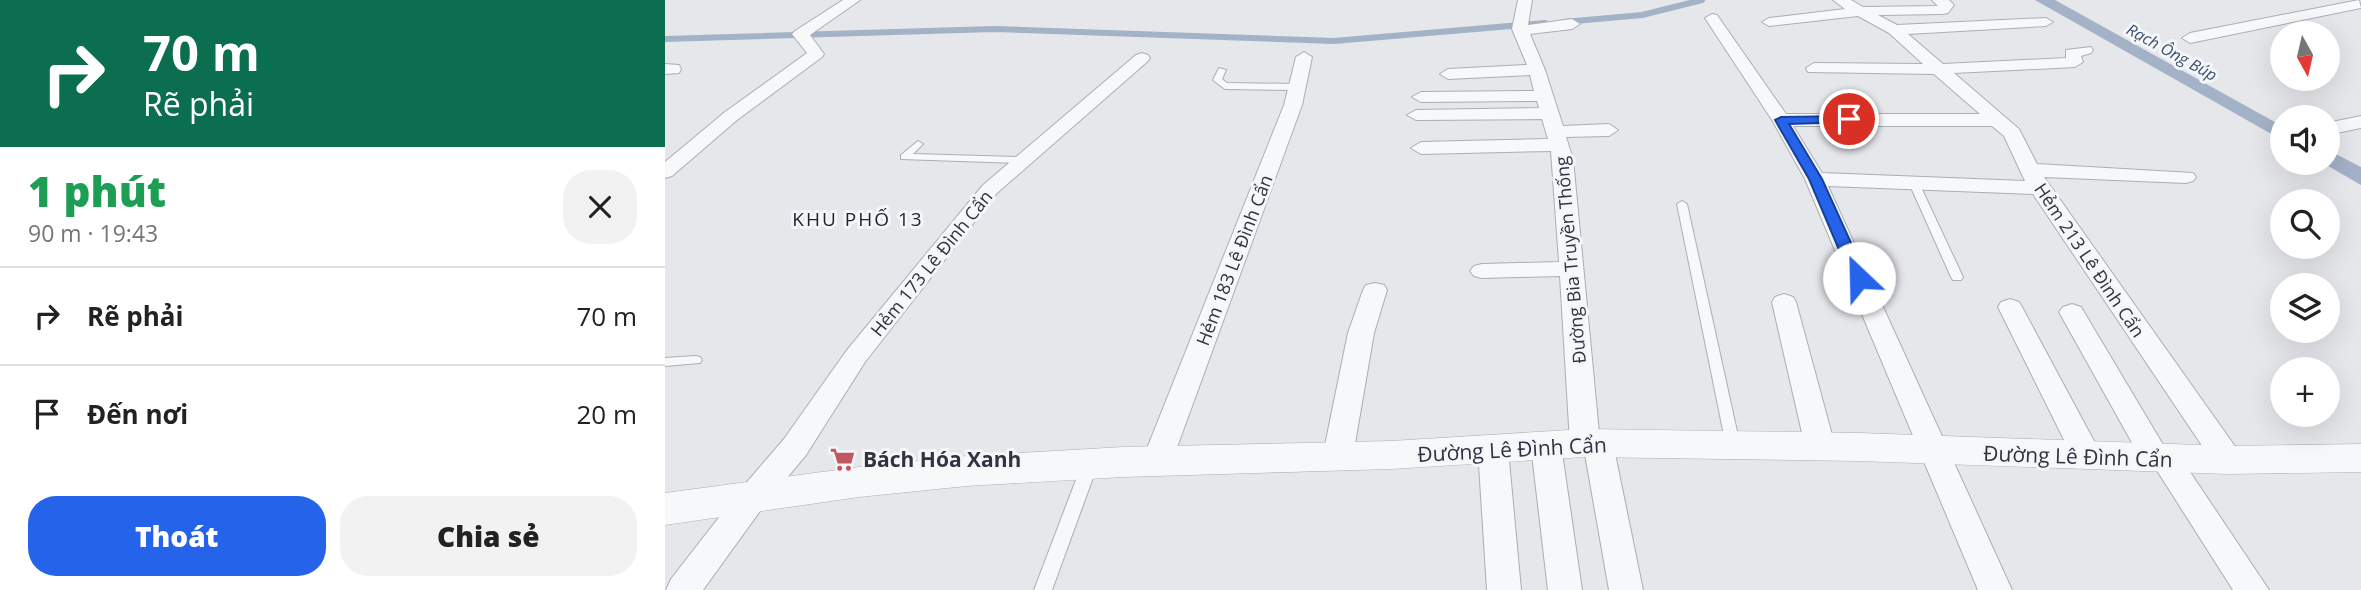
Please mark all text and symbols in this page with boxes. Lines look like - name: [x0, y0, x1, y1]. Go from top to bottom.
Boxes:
- water label: Rạch Ông Búp: [2123, 18, 2221, 86]
- text: 70 m: [143, 19, 260, 85]
- north arrow: [2270, 21, 2340, 91]
- map controls: [2270, 21, 2340, 427]
- icon: right: [28, 28, 119, 119]
- text: Rẽ phải: [143, 82, 254, 125]
- pin: [1819, 89, 1879, 149]
- icon: arrive: [1830, 100, 1868, 138]
- button: sound: [2270, 105, 2340, 175]
- street label: Đường Bia Truyền Thống: [1549, 155, 1591, 365]
- text: 1 phút: [28, 162, 166, 219]
- button: close: [563, 170, 637, 244]
- street label: Hẻm 183 Lê Đình Cẩn: [1190, 171, 1278, 349]
- street label: Hẻm 213 Lê Đình Cẩn: [2029, 178, 2151, 342]
- street label: Hẻm 173 Lê Đình Cẩn: [865, 185, 997, 341]
- button: search: [2270, 189, 2340, 259]
- district label: KHU PHỐ 13: [792, 206, 924, 232]
- text: 90 m · 19:43: [28, 217, 158, 249]
- position arrow: [1822, 241, 1896, 315]
- button: layers: [2270, 273, 2340, 343]
- icon: right: [28, 297, 66, 335]
- text: Rẽ phải: [87, 298, 183, 334]
- text: 70 m: [576, 298, 637, 334]
- button: +: [2270, 357, 2340, 427]
- icon: arrive: [28, 395, 66, 433]
- text: Đến nơi: [87, 396, 188, 432]
- text: 20 m: [576, 396, 637, 432]
- street label: Đường Lê Đình Cẩn: [1417, 430, 1607, 468]
- street label: Đường Lê Đình Cẩn: [1983, 439, 2173, 473]
- supermarket icon: Bách Hóa Xanh: [829, 445, 857, 473]
- place label: Bách Hóa Xanh: [863, 445, 1021, 473]
- button: Thoát: [28, 496, 326, 576]
- button: Chia sẻ: [340, 496, 637, 576]

